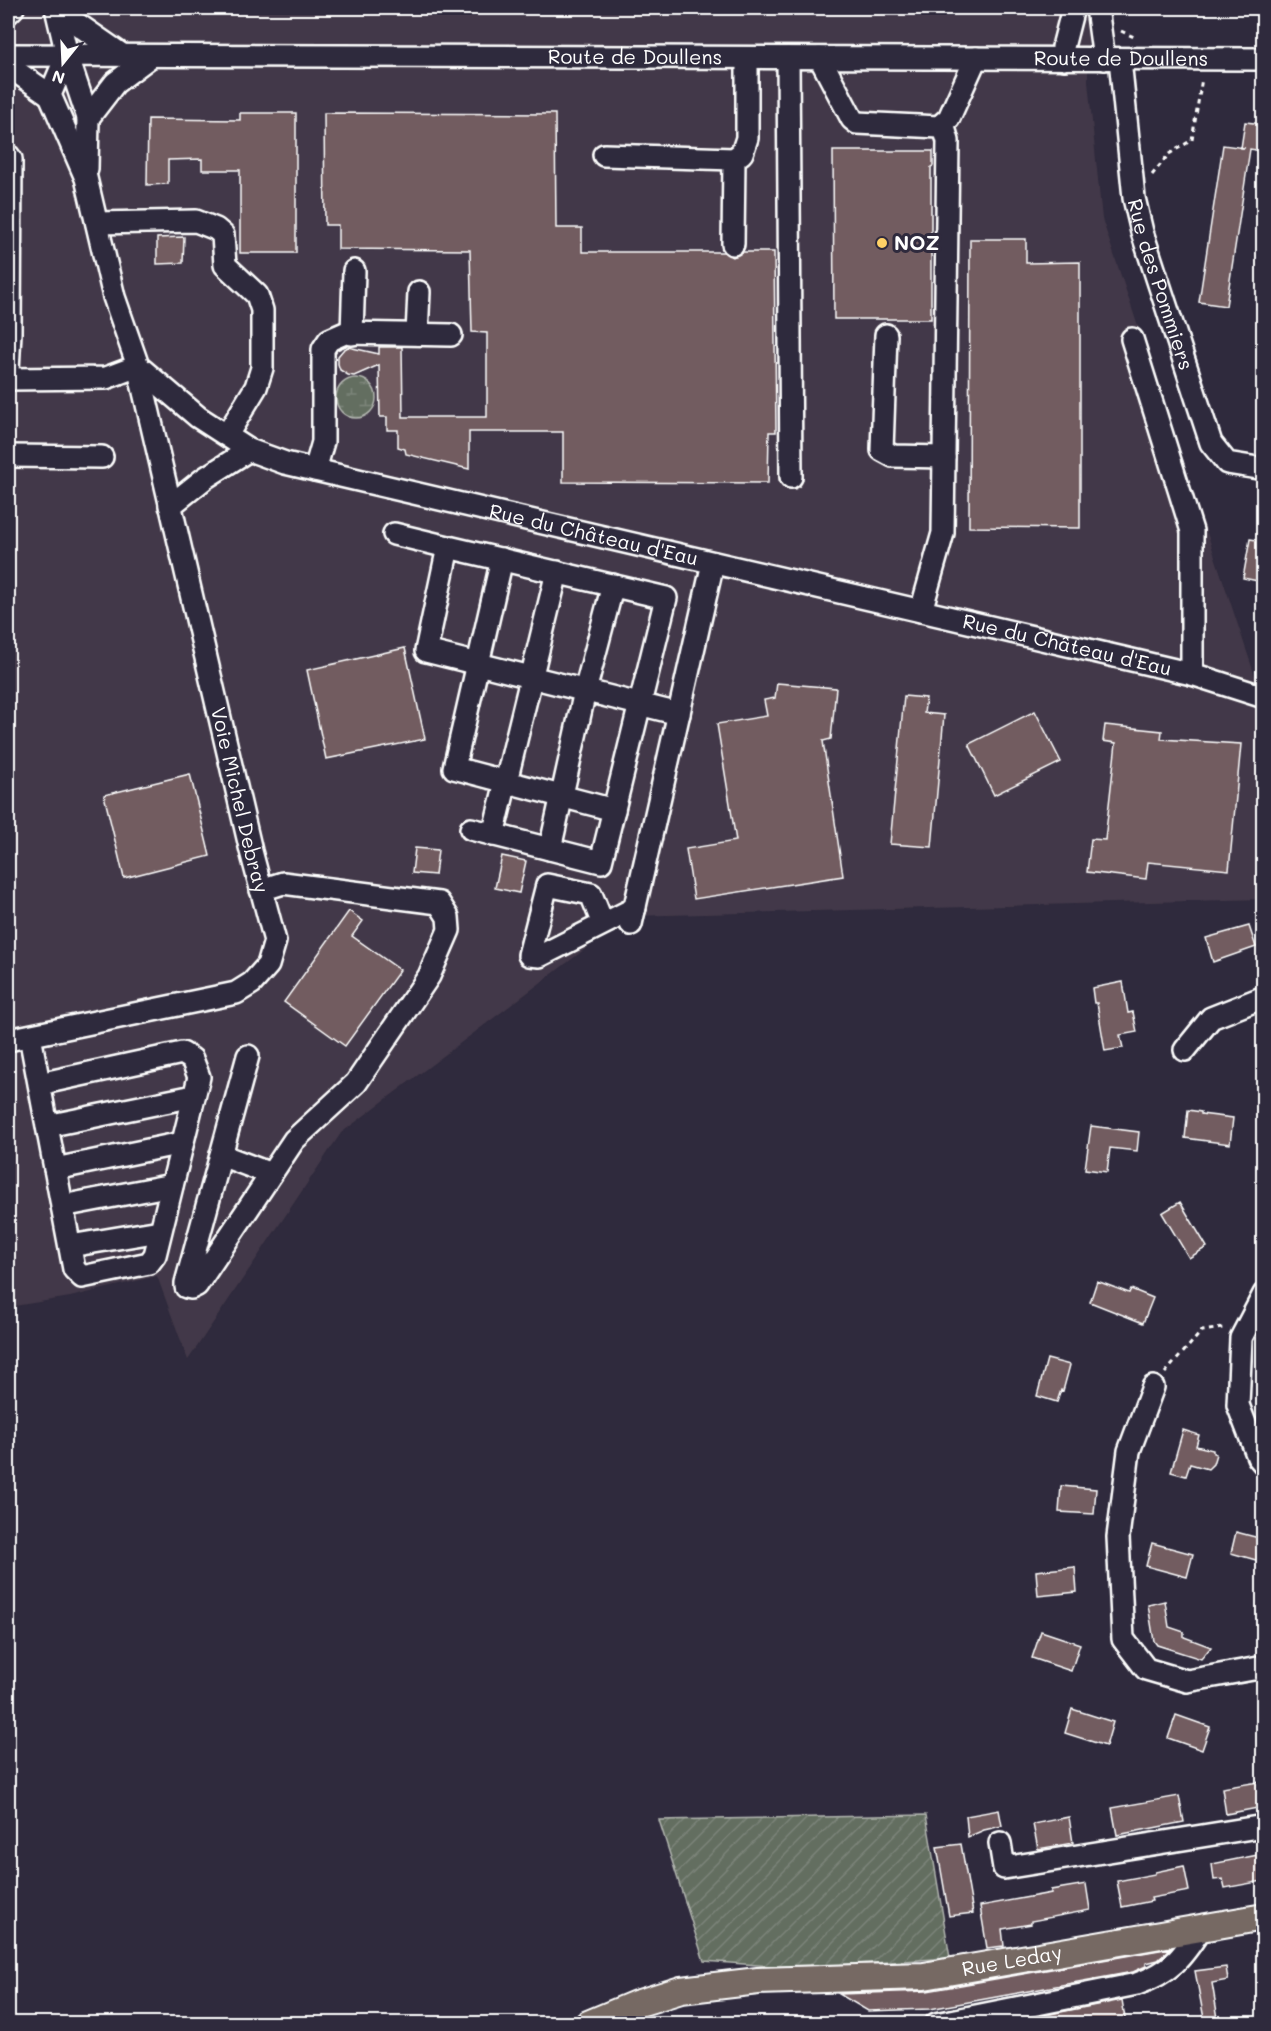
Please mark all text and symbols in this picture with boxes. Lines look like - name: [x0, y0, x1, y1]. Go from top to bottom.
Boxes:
- north arrow: [33, 33, 93, 93]
- street label: Route de Doullens: [548, 43, 722, 69]
- street label: Route de Doullens: [1034, 44, 1208, 71]
- text: N: [49, 66, 67, 90]
- street label: Rue des Pommiers: [1123, 196, 1200, 373]
- place label: NOZ: [894, 229, 940, 255]
- marker: NOZ: [875, 236, 889, 250]
- street label: Rue du Château d'Eau: [487, 497, 701, 571]
- street label: Rue du Château d'Eau: [960, 607, 1174, 681]
- street label: Voie Michel Debray: [206, 704, 276, 896]
- street label: Rue Leday: [960, 1938, 1064, 1981]

